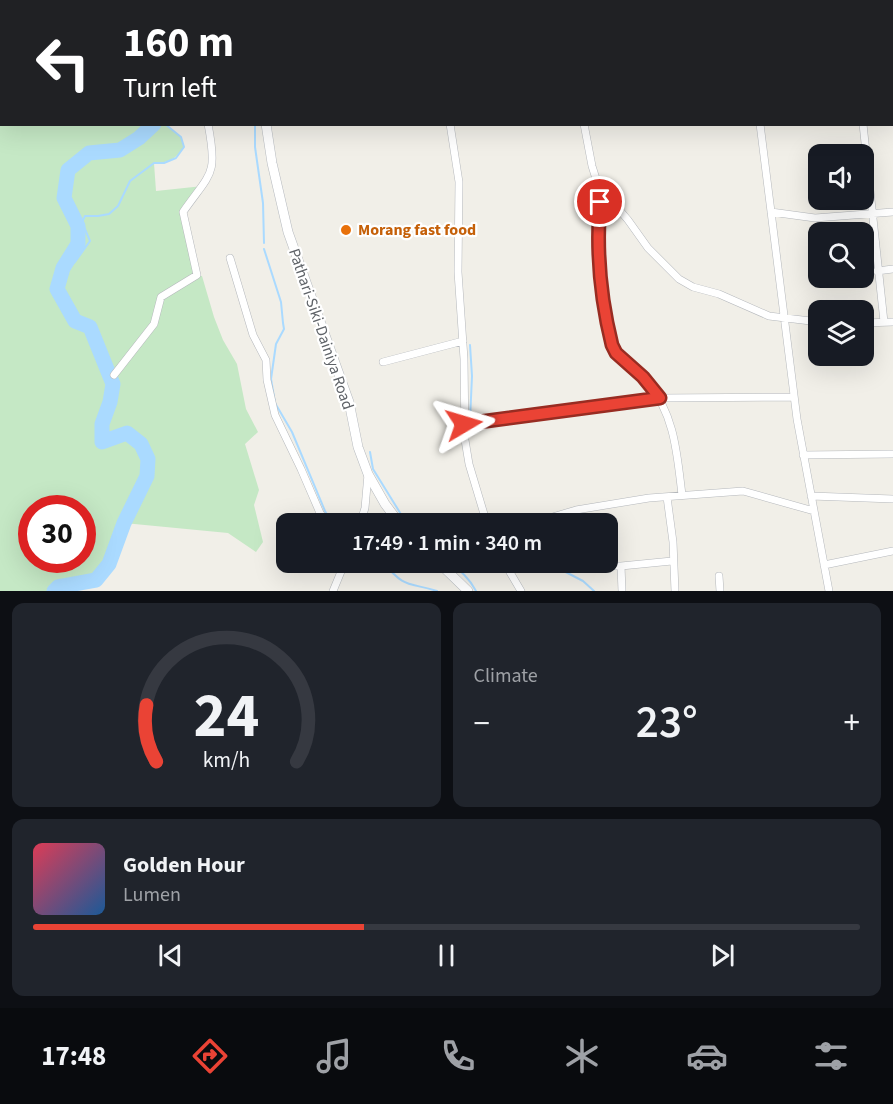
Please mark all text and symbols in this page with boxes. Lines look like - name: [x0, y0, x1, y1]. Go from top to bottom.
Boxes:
- text: 160 m: [123, 13, 234, 73]
- icon: left: [24, 24, 102, 102]
- text: Turn left: [123, 69, 217, 108]
- map controls: [808, 144, 874, 366]
- button: sound: [808, 144, 874, 210]
- pin: [574, 176, 625, 227]
- icon: arrive: [583, 185, 616, 218]
- place label: Morang fast food: [358, 219, 476, 241]
- button: search: [808, 222, 874, 288]
- marker: Morang fast food: [339, 223, 353, 237]
- street label: Pathari-Siki-Dainiya Road: [283, 245, 359, 413]
- button: layers: [808, 300, 874, 366]
- position arrow: [432, 392, 496, 456]
- speed limit sign: 30: [18, 495, 96, 573]
- text: 17:49 · 1 min · 340 m: [352, 527, 542, 559]
- text: Climate: [474, 662, 538, 690]
- text: 24: [193, 672, 259, 761]
- text: 23°: [636, 691, 698, 755]
- text: −: [474, 700, 490, 747]
- text: +: [844, 700, 860, 747]
- text: km/h: [202, 745, 250, 776]
- text: Golden Hour: [123, 849, 245, 881]
- text: Lumen: [123, 881, 181, 909]
- icon: previous: [154, 939, 187, 972]
- icon: pause: [430, 939, 463, 972]
- icon: next: [706, 939, 739, 972]
- icon: directions: [189, 1035, 231, 1077]
- icon: music: [313, 1035, 355, 1077]
- icon: phone: [437, 1035, 479, 1077]
- icon: climate: [561, 1035, 603, 1077]
- icon: car: [686, 1035, 728, 1077]
- icon: filters: [810, 1035, 852, 1077]
- text: 17:48: [41, 1037, 106, 1076]

